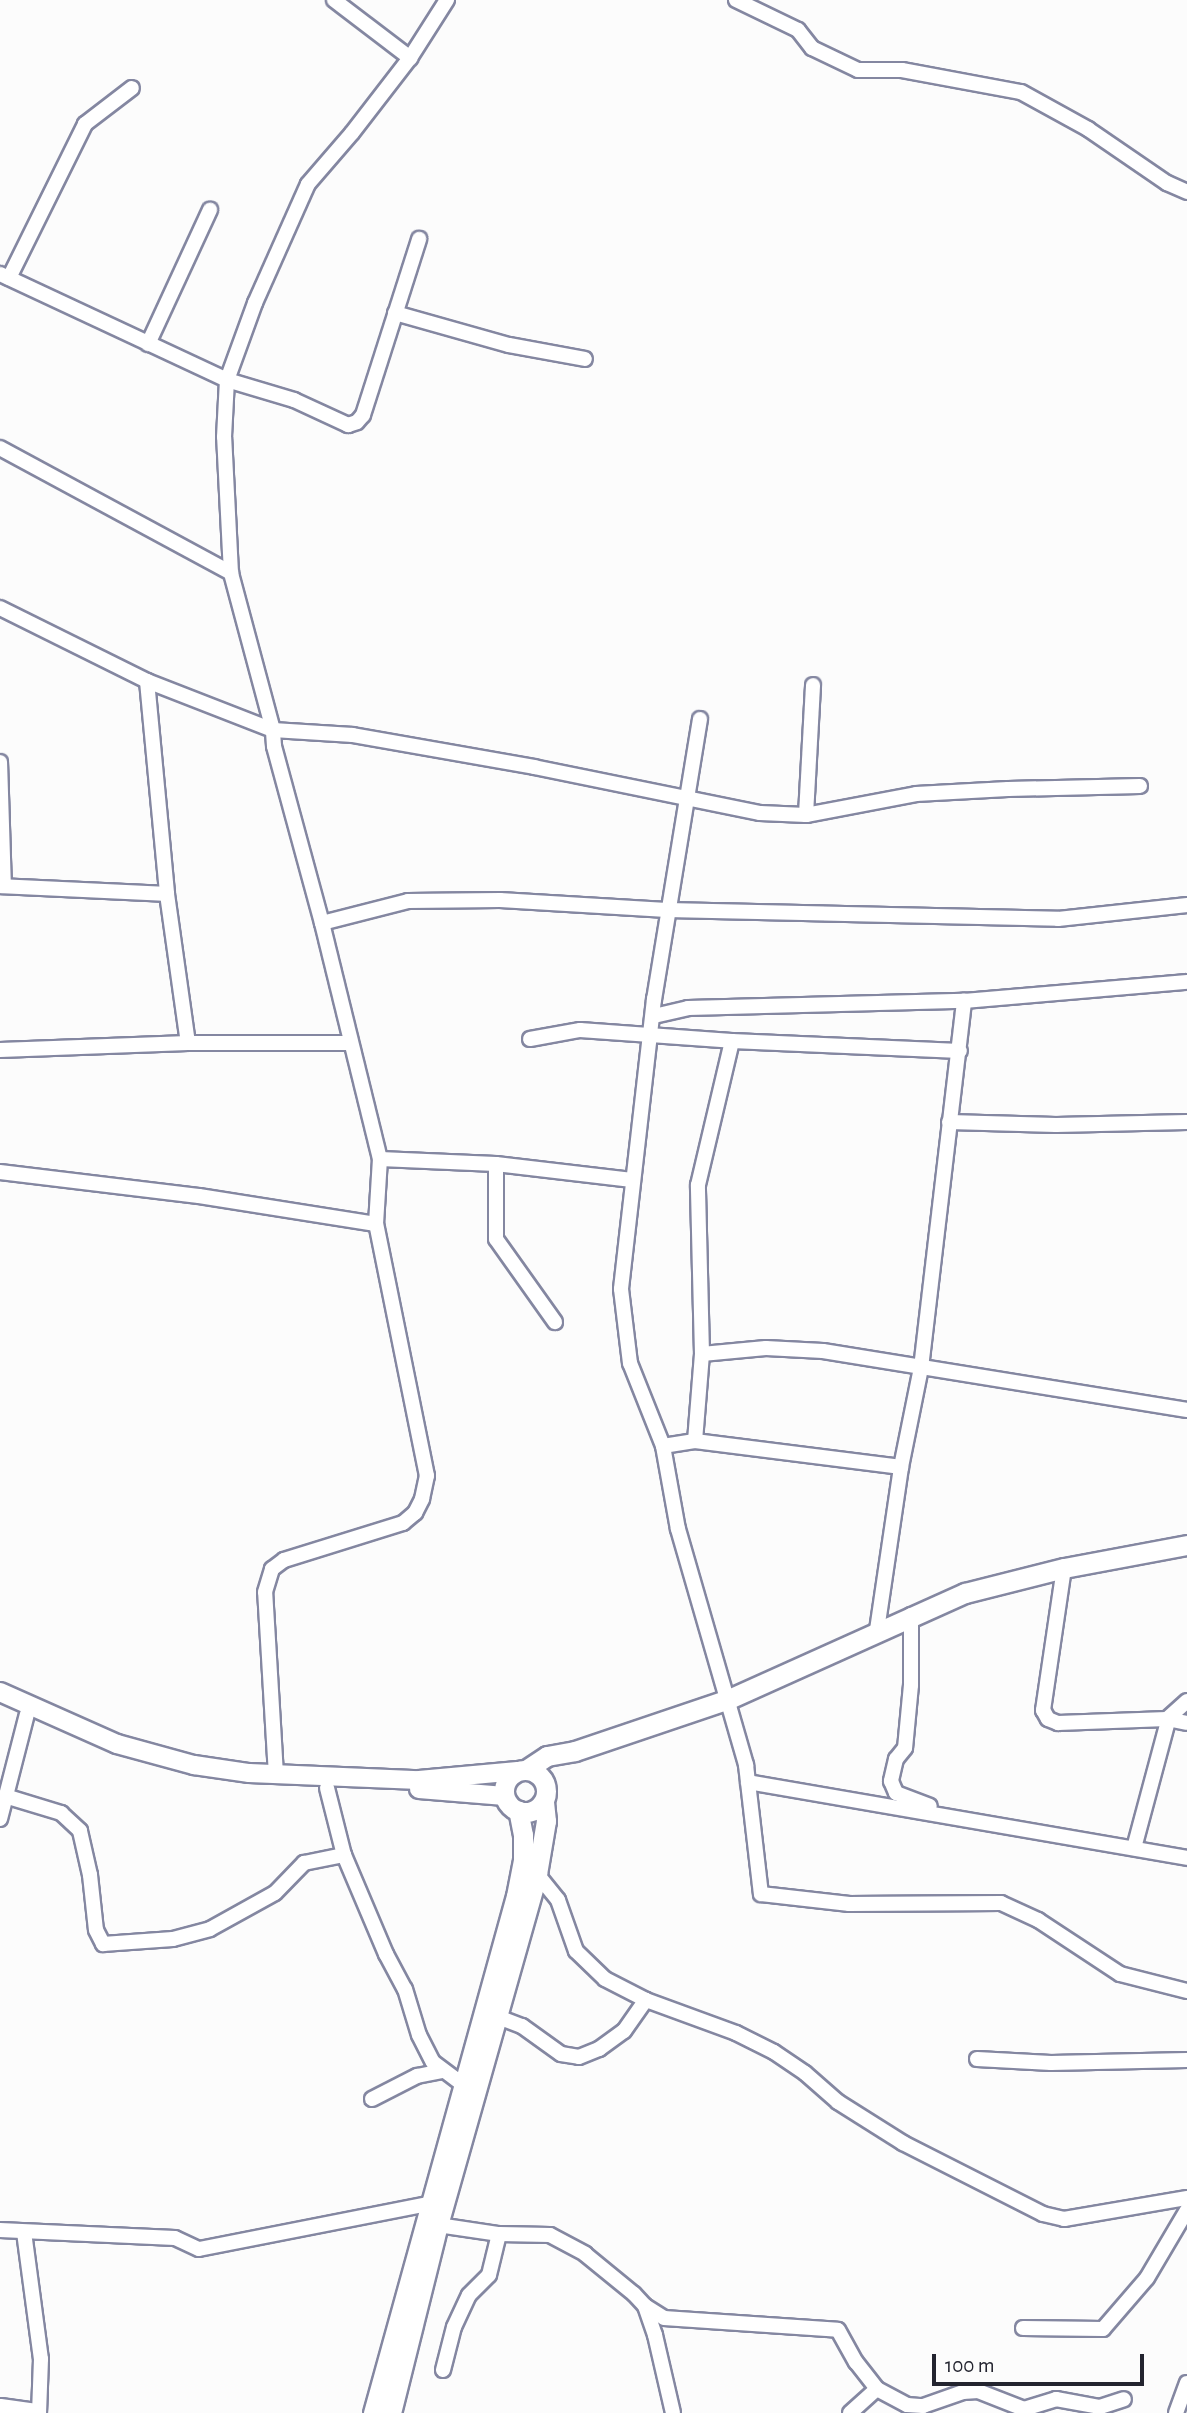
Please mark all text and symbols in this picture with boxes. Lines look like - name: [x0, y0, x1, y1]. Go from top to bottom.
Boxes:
- scale bar: [935, 2340, 1147, 2384]
- text: 100 m: [945, 2355, 995, 2376]

